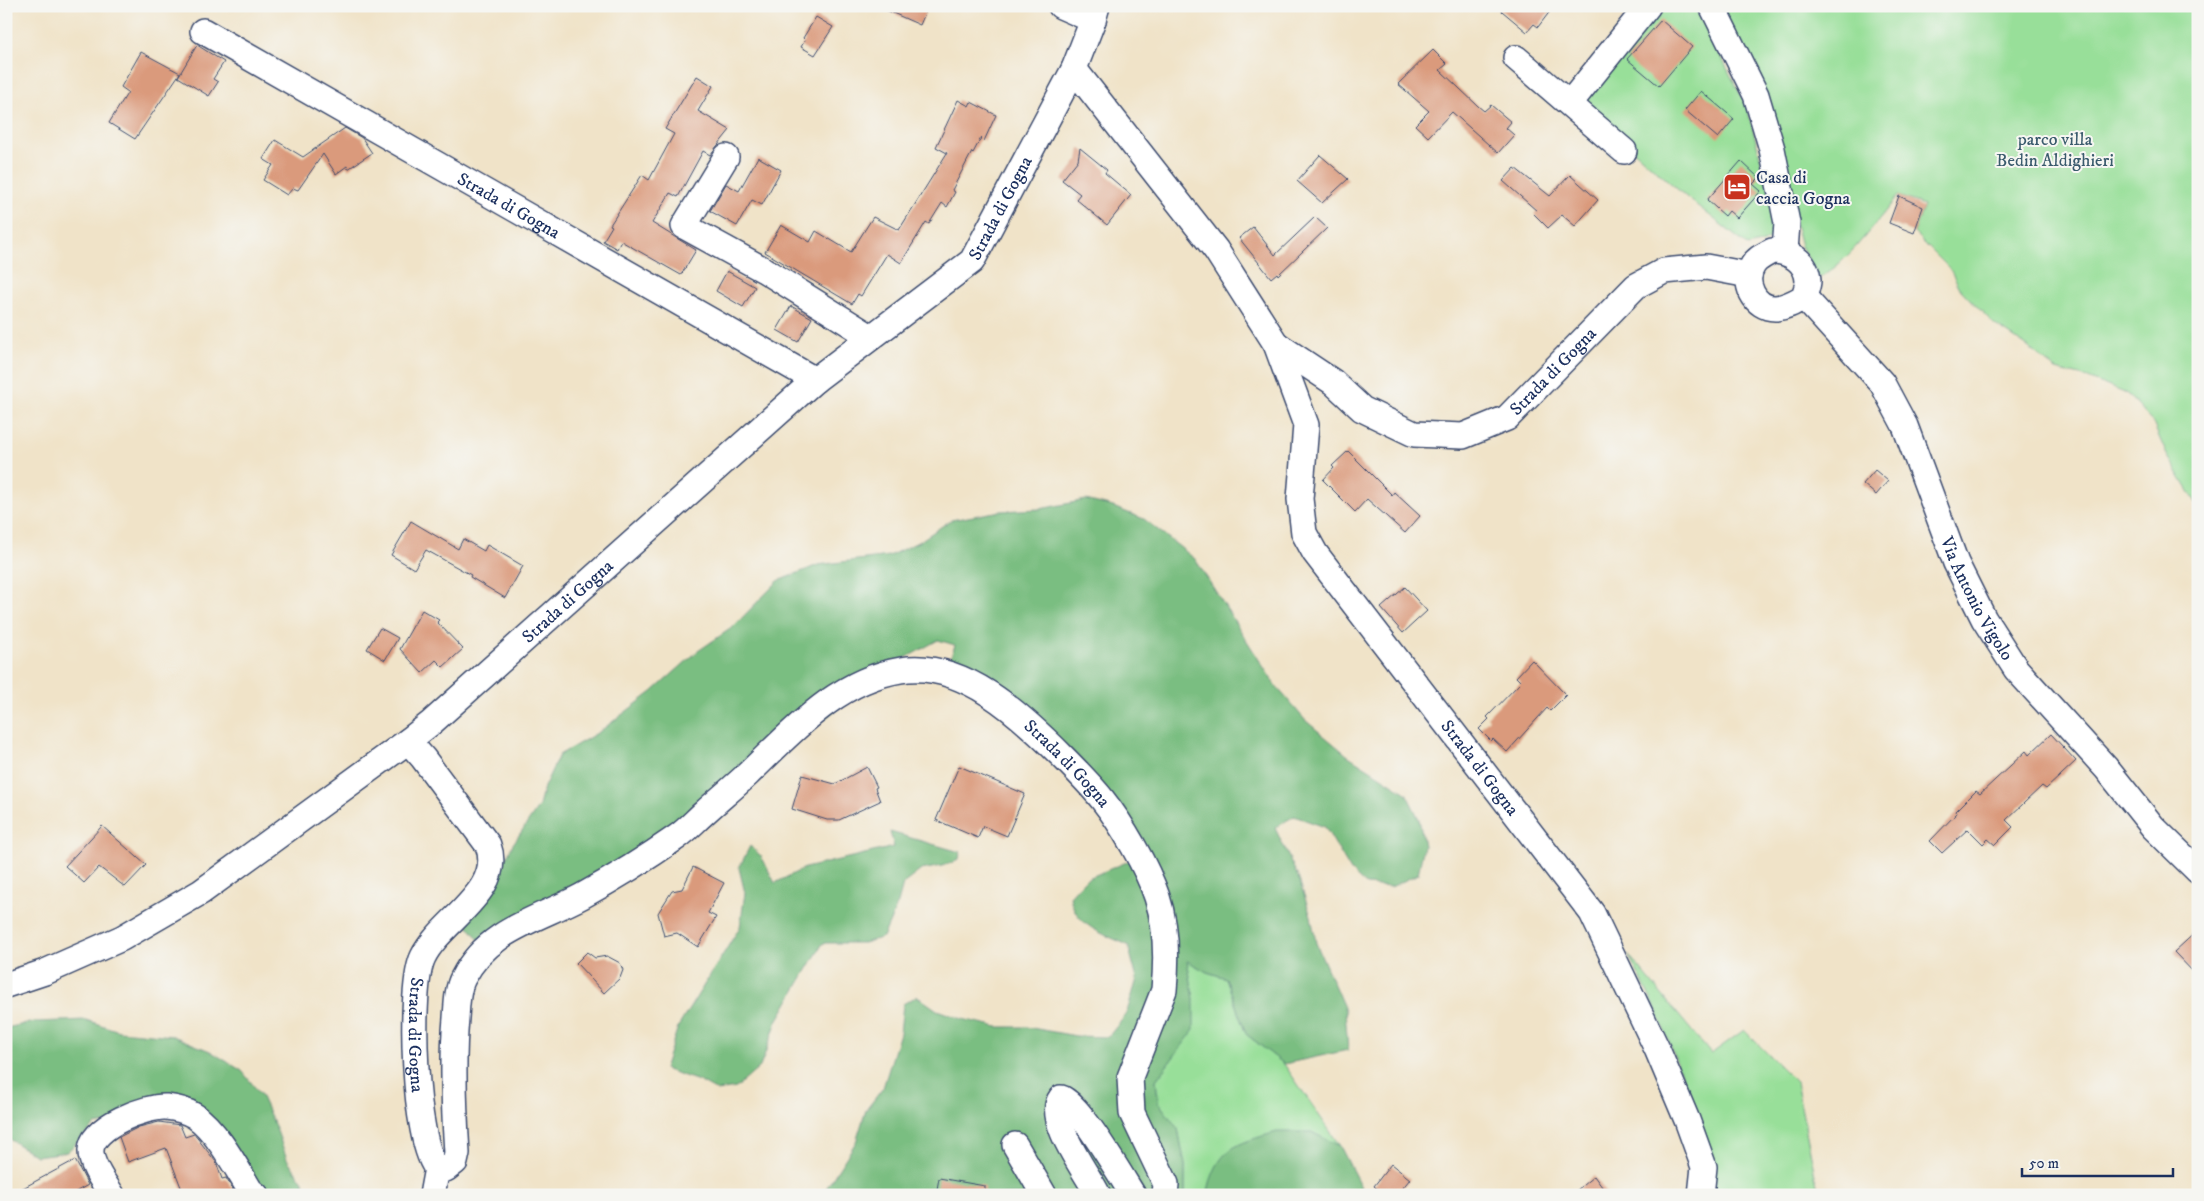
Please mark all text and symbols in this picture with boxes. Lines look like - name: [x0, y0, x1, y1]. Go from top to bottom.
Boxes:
- park label: parco villa Bedin Aldighieri: [1996, 129, 2114, 172]
- street label: Strada di Gogna: [964, 152, 1038, 264]
- place label: Casa di caccia Gogna: [1756, 167, 1851, 210]
- street label: Strada di Gogna: [453, 168, 564, 244]
- hotel icon: Casa di caccia Gogna: [1722, 172, 1752, 202]
- street label: Strada di Gogna: [1506, 323, 1602, 421]
- street label: Via Antonio Vigolo: [1935, 533, 2018, 665]
- street label: Strada di Gogna: [518, 555, 618, 648]
- street label: Strada di Gogna: [1019, 715, 1115, 812]
- street label: Strada di Gogna: [1436, 716, 1523, 821]
- street label: Strada di Gogna: [403, 976, 428, 1094]
- scale bar: [2022, 1146, 2173, 1178]
- text: 50 m: [2029, 1154, 2059, 1173]

